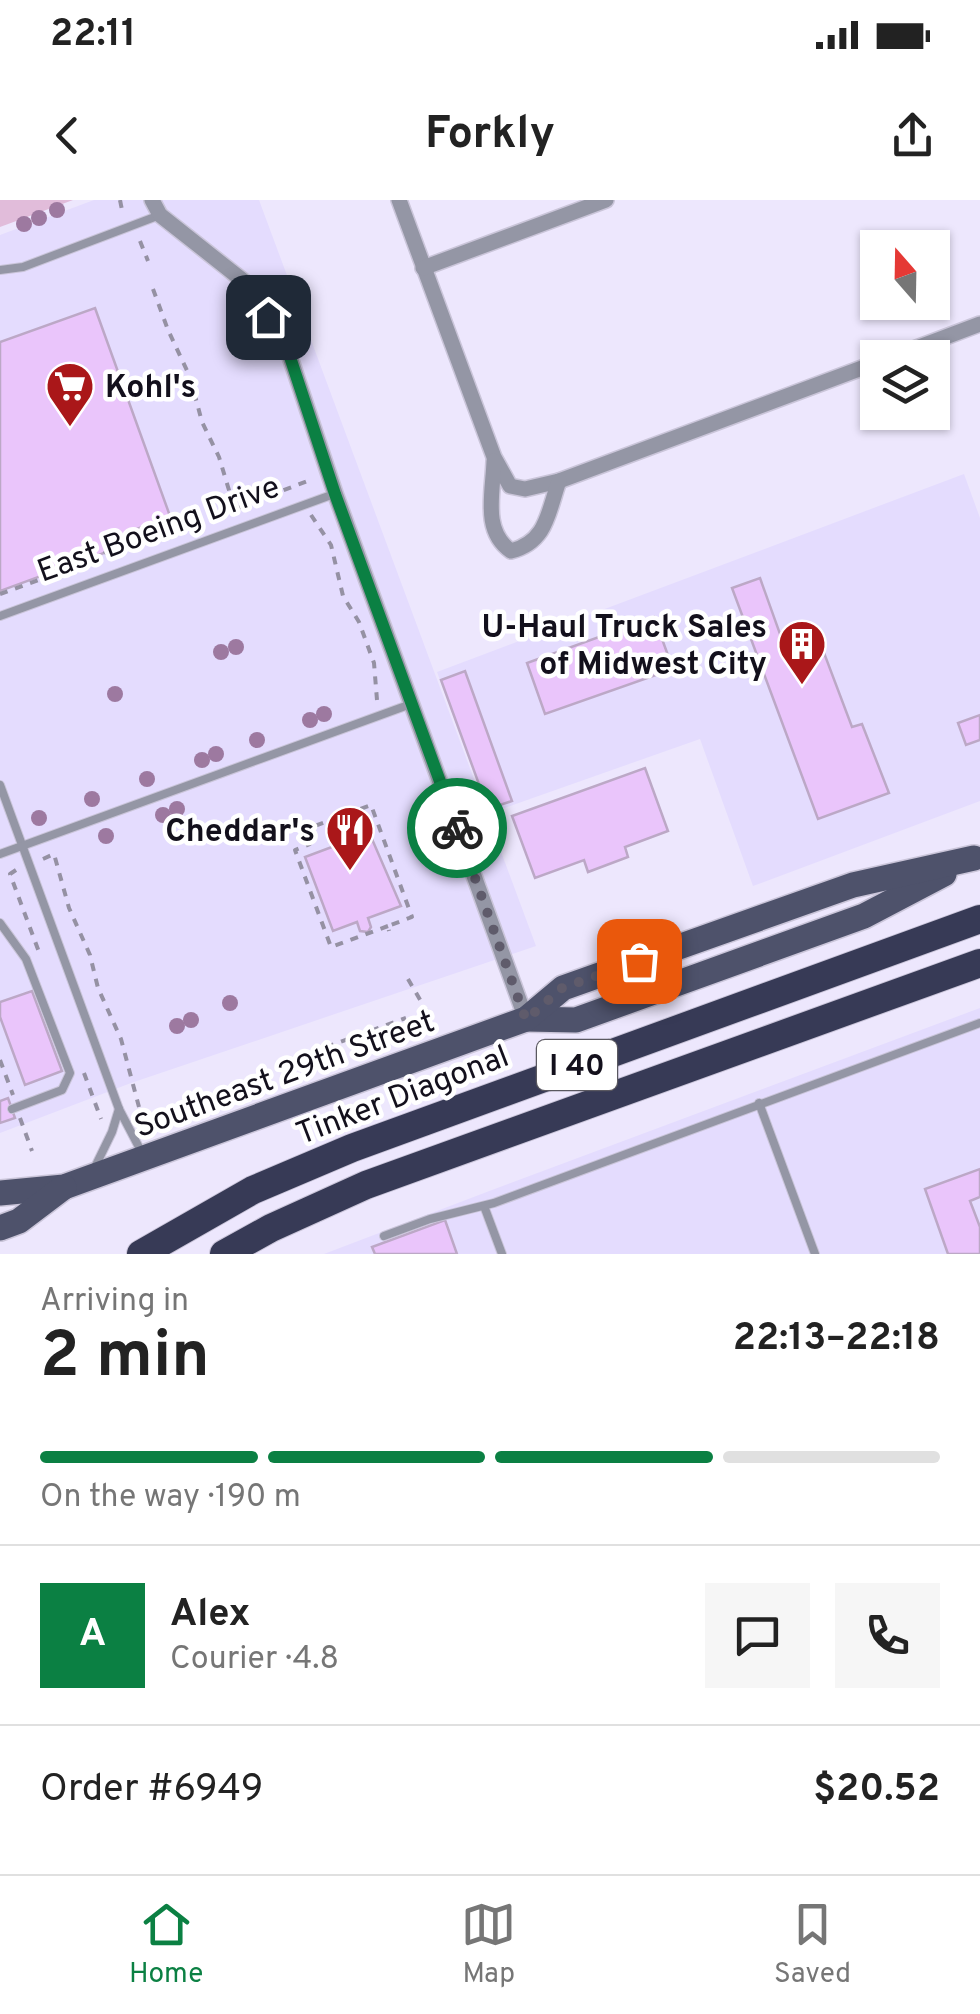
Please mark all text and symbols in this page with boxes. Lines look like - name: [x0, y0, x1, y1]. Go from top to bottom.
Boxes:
- text: 22:11: [50, 11, 136, 60]
- text: Forkly: [425, 107, 555, 164]
- icon: back: [40, 108, 95, 163]
- icon: share: [885, 108, 940, 163]
- north arrow: [860, 230, 950, 320]
- map controls: [860, 230, 950, 430]
- pin: [226, 275, 311, 360]
- icon: home: [241, 290, 296, 345]
- button: layers: [860, 340, 950, 430]
- supermarket icon: Kohl's: [44, 360, 96, 428]
- place label: Kohl's: [105, 369, 196, 409]
- street label: East Boeing Drive: [32, 468, 286, 593]
- place label: U-Haul Truck Sales of Midwest City: [481, 609, 767, 686]
- building icon: U-Haul Truck Sales of Midwest City: [776, 618, 828, 686]
- courier: [407, 778, 507, 878]
- icon: bike: [430, 801, 485, 856]
- restaurant icon: Cheddar's: [324, 804, 376, 872]
- place label: Cheddar's: [165, 813, 315, 853]
- pin: [597, 919, 682, 1004]
- icon: bag: [612, 934, 667, 989]
- street label: Southeast 29th Street: [130, 1003, 441, 1149]
- street label: Tinker Diagonal: [291, 1038, 515, 1156]
- road number: I 40: [537, 1040, 617, 1090]
- text: Arriving in: [40, 1282, 189, 1322]
- text: 22:13–22:18: [733, 1315, 940, 1364]
- text: 2 min: [40, 1318, 210, 1400]
- text: On the way · 190 m: [40, 1478, 301, 1518]
- button: chat: [705, 1583, 810, 1688]
- button: phone: [835, 1583, 940, 1688]
- text: Alex: [170, 1591, 250, 1640]
- text: A: [79, 1611, 106, 1660]
- text: Courier · 4.8: [170, 1640, 339, 1680]
- text: Order #6949: [40, 1766, 263, 1815]
- text: $20.52: [813, 1766, 940, 1815]
- tab: Home: [129, 1897, 203, 1993]
- tab: Map: [461, 1897, 516, 1993]
- tab: Saved: [774, 1897, 851, 1993]

